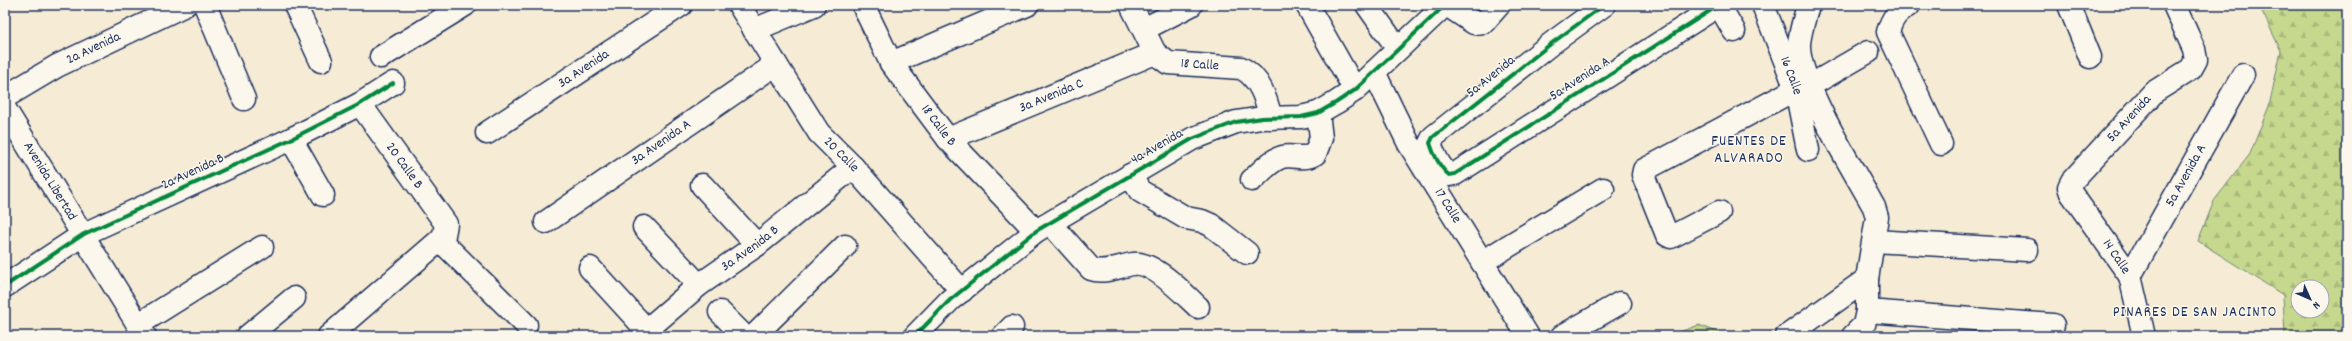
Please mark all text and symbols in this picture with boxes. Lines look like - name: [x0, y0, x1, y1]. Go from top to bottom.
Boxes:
- street label: 2a Avenida: [63, 27, 124, 70]
- street label: 3a Avenida: [554, 45, 614, 93]
- street label: 5a Avenida: [1462, 51, 1520, 103]
- street label: 5a Avenida A: [1546, 52, 1615, 106]
- street label: 18 Calle: [1180, 54, 1220, 76]
- street label: 16 Calle: [1774, 54, 1807, 96]
- street label: 3a Avenida C: [1016, 74, 1087, 118]
- street label: 5a Avenida: [2102, 90, 2157, 147]
- street label: 18 Calle B: [916, 101, 961, 152]
- street label: 3a Avenida A: [627, 115, 696, 170]
- street label: 4a Avenida: [1127, 124, 1187, 170]
- district label: FUENTES DE ALVARADO: [1711, 131, 1787, 170]
- street label: 20 Calle: [819, 133, 864, 177]
- street label: Avenida Libertad: [18, 138, 82, 225]
- street label: 20 Calle B: [380, 139, 428, 194]
- street label: 5a Avenida A: [2161, 140, 2212, 211]
- street label: 2a Avenida B: [158, 149, 228, 195]
- street label: 17 Calle: [1429, 185, 1466, 227]
- street label: 3a Avenida B: [717, 220, 784, 277]
- street label: 14 Calle: [2097, 235, 2135, 279]
- north arrow: [2290, 279, 2330, 319]
- text: N: [2308, 297, 2323, 313]
- district label: PINARES DE SAN JACINTO: [2113, 302, 2277, 324]

